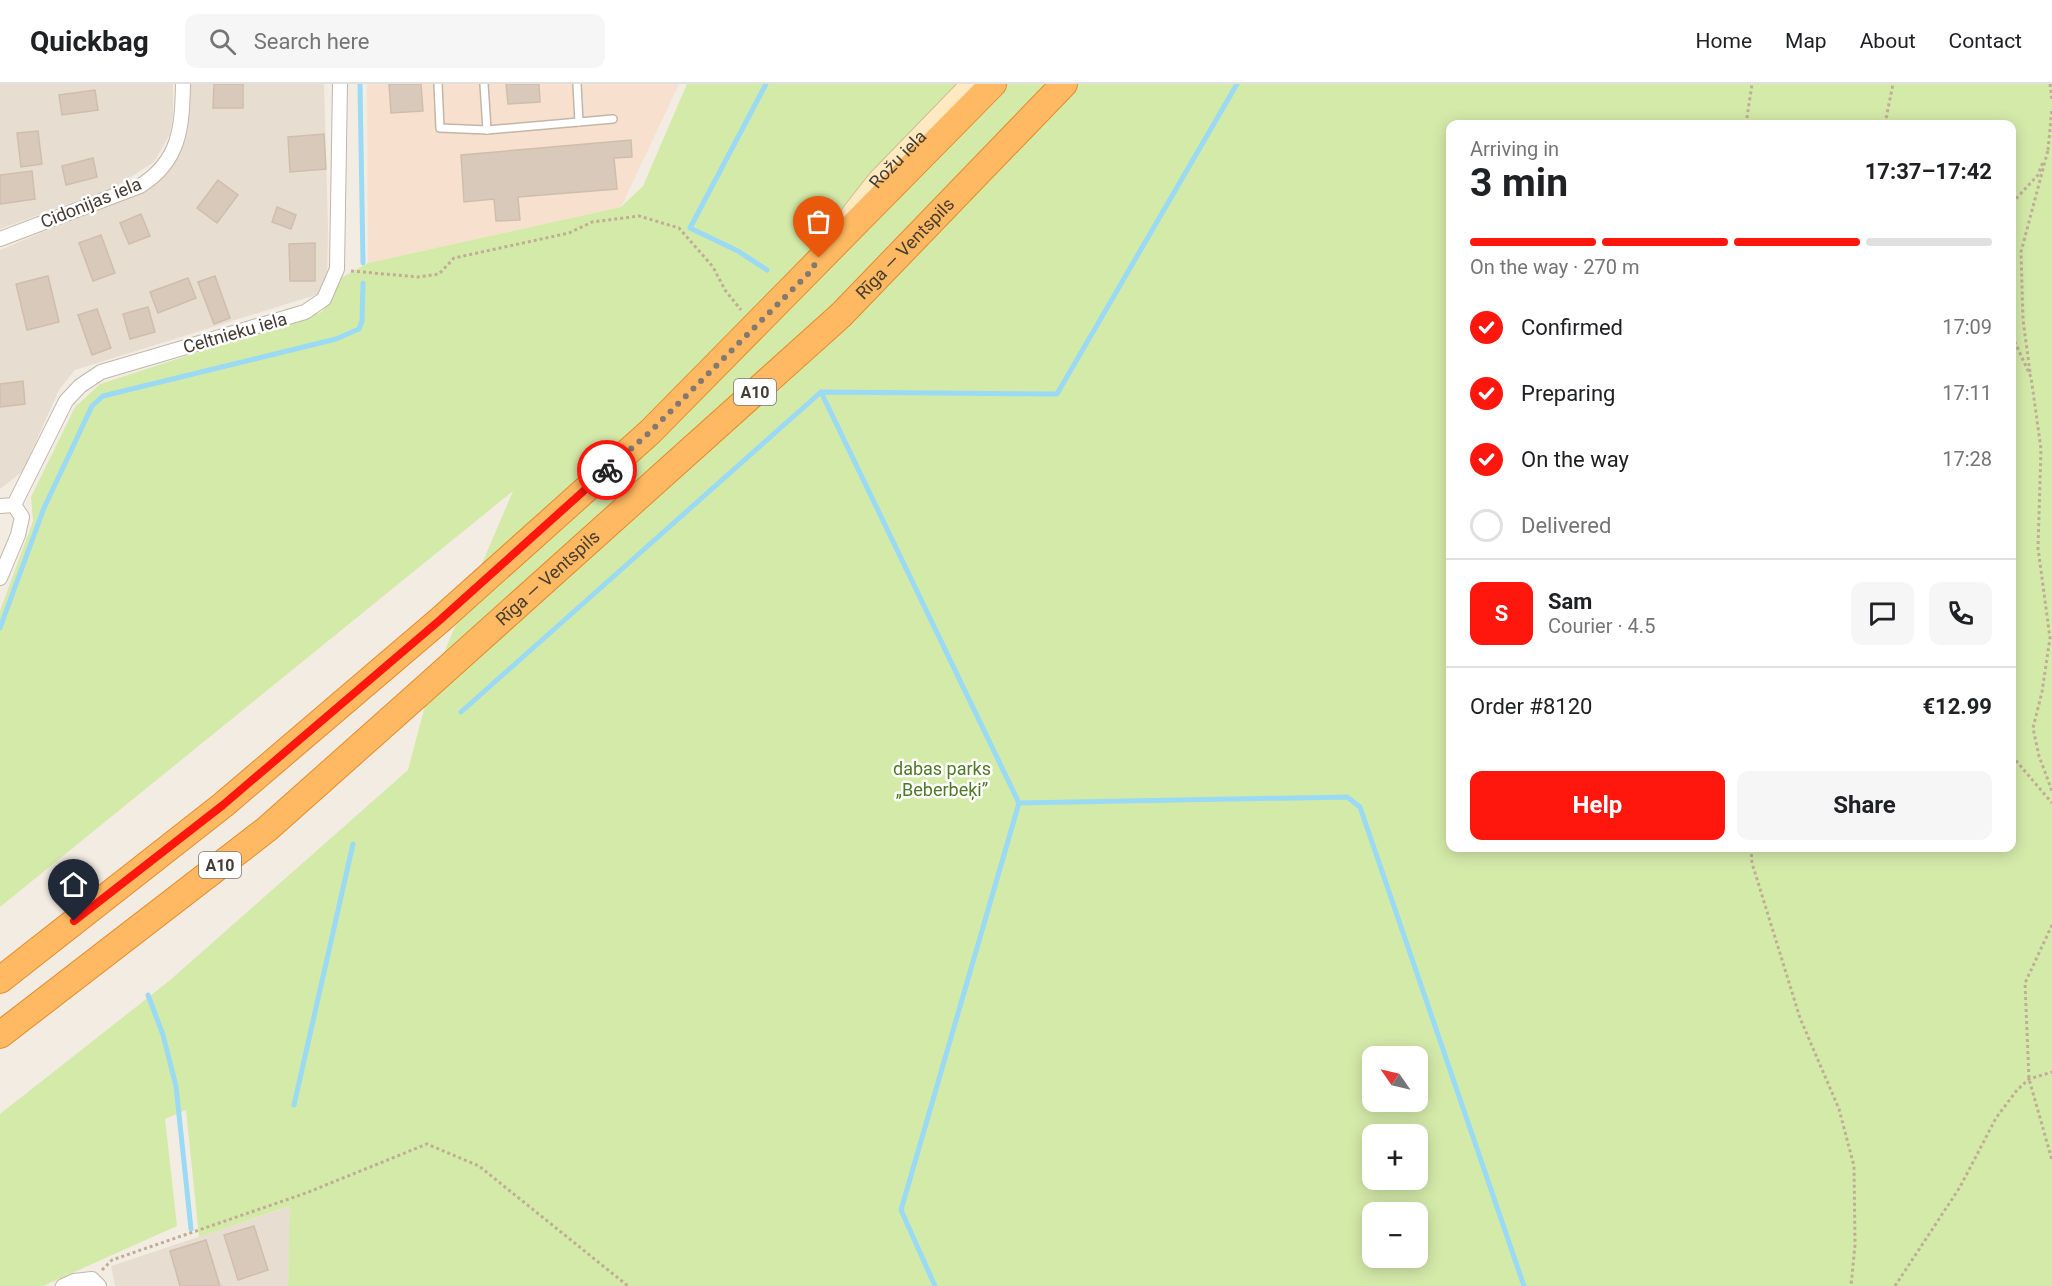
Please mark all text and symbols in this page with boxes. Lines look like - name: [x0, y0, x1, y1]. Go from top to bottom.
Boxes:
- search box: [185, 14, 605, 68]
- text: Quickbag: [30, 25, 149, 58]
- icon: search: [206, 25, 239, 58]
- text: Search here: [254, 29, 369, 54]
- text: Home: [1696, 29, 1752, 53]
- text: Map: [1785, 29, 1827, 53]
- text: About: [1860, 29, 1916, 53]
- text: Contact: [1949, 29, 2022, 53]
- street label: Rožu iela: [865, 126, 930, 192]
- text: Arriving in: [1470, 137, 1559, 161]
- text: 17:37–17:42: [1865, 159, 1992, 184]
- text: 3 min: [1470, 160, 1568, 206]
- street label: Cidonijas iela: [37, 173, 144, 232]
- street label: Rīga — Ventspils: [851, 193, 958, 303]
- pin: [793, 196, 844, 258]
- icon: bag: [802, 205, 835, 238]
- text: On the way · 270 m: [1470, 255, 1639, 279]
- street label: Celtnieku iela: [181, 308, 289, 357]
- icon: check: [1470, 311, 1503, 344]
- text: Confirmed: [1521, 315, 1623, 340]
- text: 17:09: [1942, 315, 1992, 339]
- icon: check: [1470, 377, 1503, 410]
- road number: A10: [734, 379, 776, 405]
- text: Preparing: [1521, 381, 1615, 406]
- text: 17:11: [1942, 381, 1992, 405]
- courier: [577, 440, 637, 500]
- icon: check: [1470, 443, 1503, 476]
- text: On the way: [1521, 447, 1629, 472]
- text: 17:28: [1942, 447, 1992, 471]
- icon: bike: [591, 454, 624, 487]
- text: Delivered: [1521, 513, 1611, 538]
- street label: Rīga — Ventspils: [491, 526, 604, 630]
- button: chat: [1851, 582, 1914, 645]
- button: phone: [1929, 582, 1992, 645]
- text: Sam: [1548, 589, 1592, 614]
- text: S: [1495, 601, 1508, 626]
- text: Courier · 4.5: [1548, 614, 1655, 638]
- text: Order #8120: [1470, 694, 1592, 719]
- text: €12.99: [1923, 694, 1992, 719]
- park label: dabas parks „Beberbeķi”: [893, 758, 991, 801]
- button: Help: [1470, 771, 1725, 840]
- button: Share: [1737, 771, 1992, 840]
- road number: A10: [199, 852, 241, 878]
- pin: [48, 859, 99, 921]
- icon: home: [57, 868, 90, 901]
- north arrow: [1362, 1046, 1428, 1112]
- map controls: [1362, 1046, 1428, 1268]
- button: +: [1362, 1124, 1428, 1190]
- button: −: [1362, 1202, 1428, 1268]

